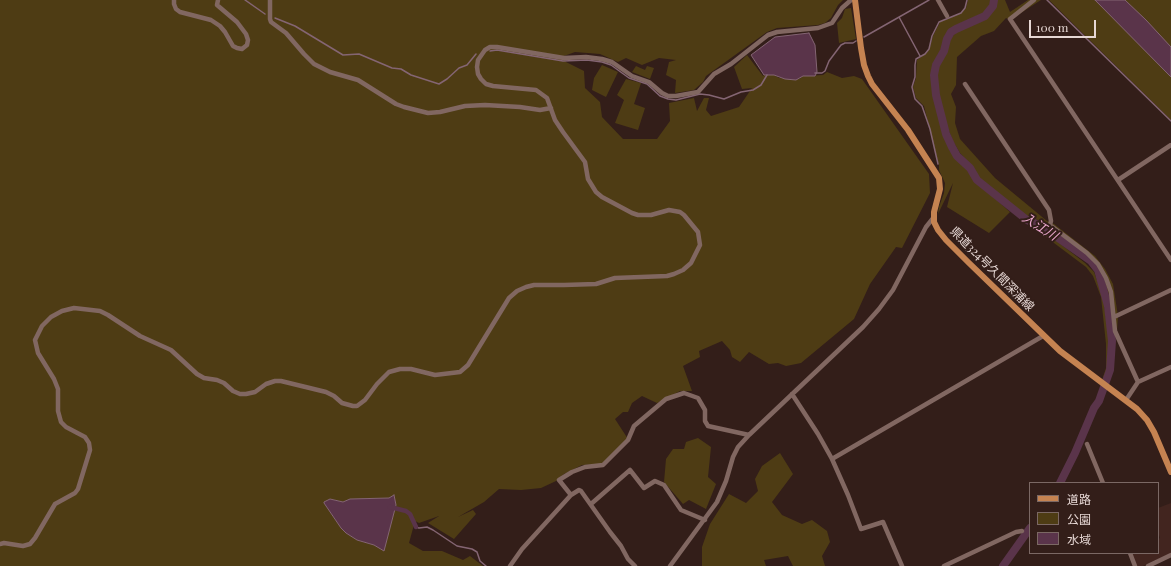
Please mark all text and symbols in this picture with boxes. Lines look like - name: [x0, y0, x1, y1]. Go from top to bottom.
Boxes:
- scale bar: [1031, 12, 1098, 38]
- text: 100 m: [1036, 19, 1068, 35]
- water label: 入江川: [1019, 210, 1061, 244]
- street label: 県道324号久間深浦線: [947, 224, 1037, 314]
- legend: [1029, 482, 1159, 554]
- text: 道路: [1067, 491, 1091, 507]
- text: 公園: [1067, 511, 1091, 527]
- text: 水域: [1067, 531, 1091, 547]

